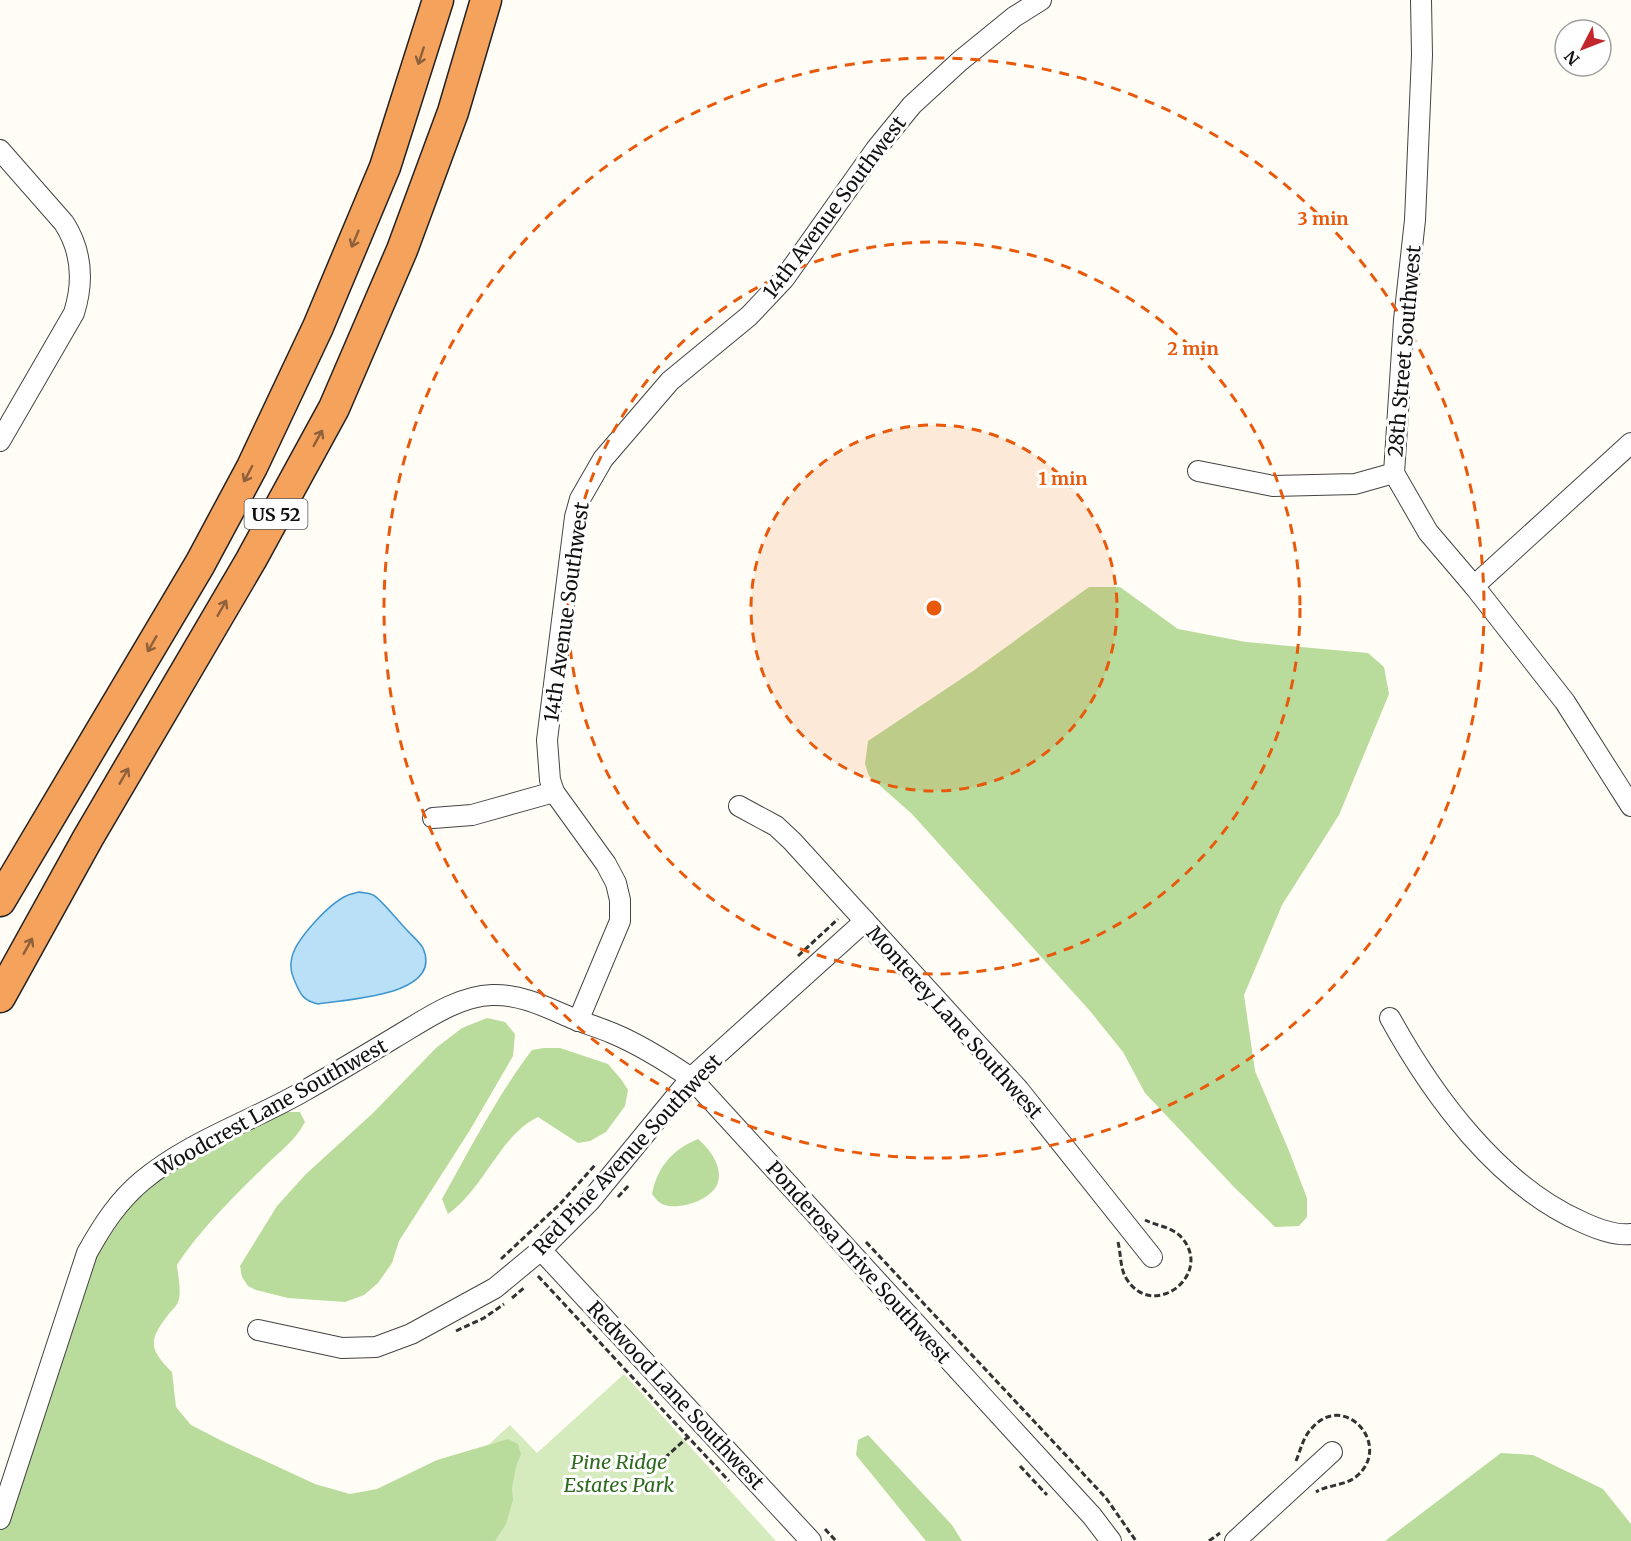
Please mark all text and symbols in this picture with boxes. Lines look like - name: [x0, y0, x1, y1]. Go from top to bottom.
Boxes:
- north arrow: [1553, 18, 1613, 78]
- one-way arrow: [415, 46, 426, 65]
- text: N: [1560, 46, 1584, 69]
- street label: 14th Avenue Southwest: [757, 111, 911, 303]
- text: 3 min: [1298, 207, 1348, 230]
- one-way arrow: [349, 229, 360, 248]
- street label: 28th Street Southwest: [1382, 244, 1426, 458]
- text: 2 min: [1167, 337, 1219, 360]
- one-way arrow: [312, 430, 324, 447]
- one-way arrow: [242, 465, 254, 482]
- text: 1 min: [1038, 467, 1088, 490]
- road number: US 52: [244, 499, 308, 529]
- street label: 14th Avenue Southwest: [538, 500, 594, 724]
- centre of rings: [924, 598, 944, 618]
- one-way arrow: [217, 600, 229, 617]
- one-way arrow: [146, 635, 158, 652]
- one-way arrow: [118, 768, 130, 785]
- street label: Monterey Lane Southwest: [862, 920, 1048, 1124]
- one-way arrow: [22, 938, 34, 955]
- street label: Woodcrest Lane Southwest: [150, 1033, 391, 1182]
- street label: Red Pine Avenue Southwest: [527, 1048, 727, 1260]
- street label: Ponderosa Drive Southwest: [761, 1155, 957, 1369]
- street label: Redwood Lane Southwest: [582, 1296, 770, 1494]
- park label: Pine Ridge Estates Park: [564, 1449, 674, 1497]

